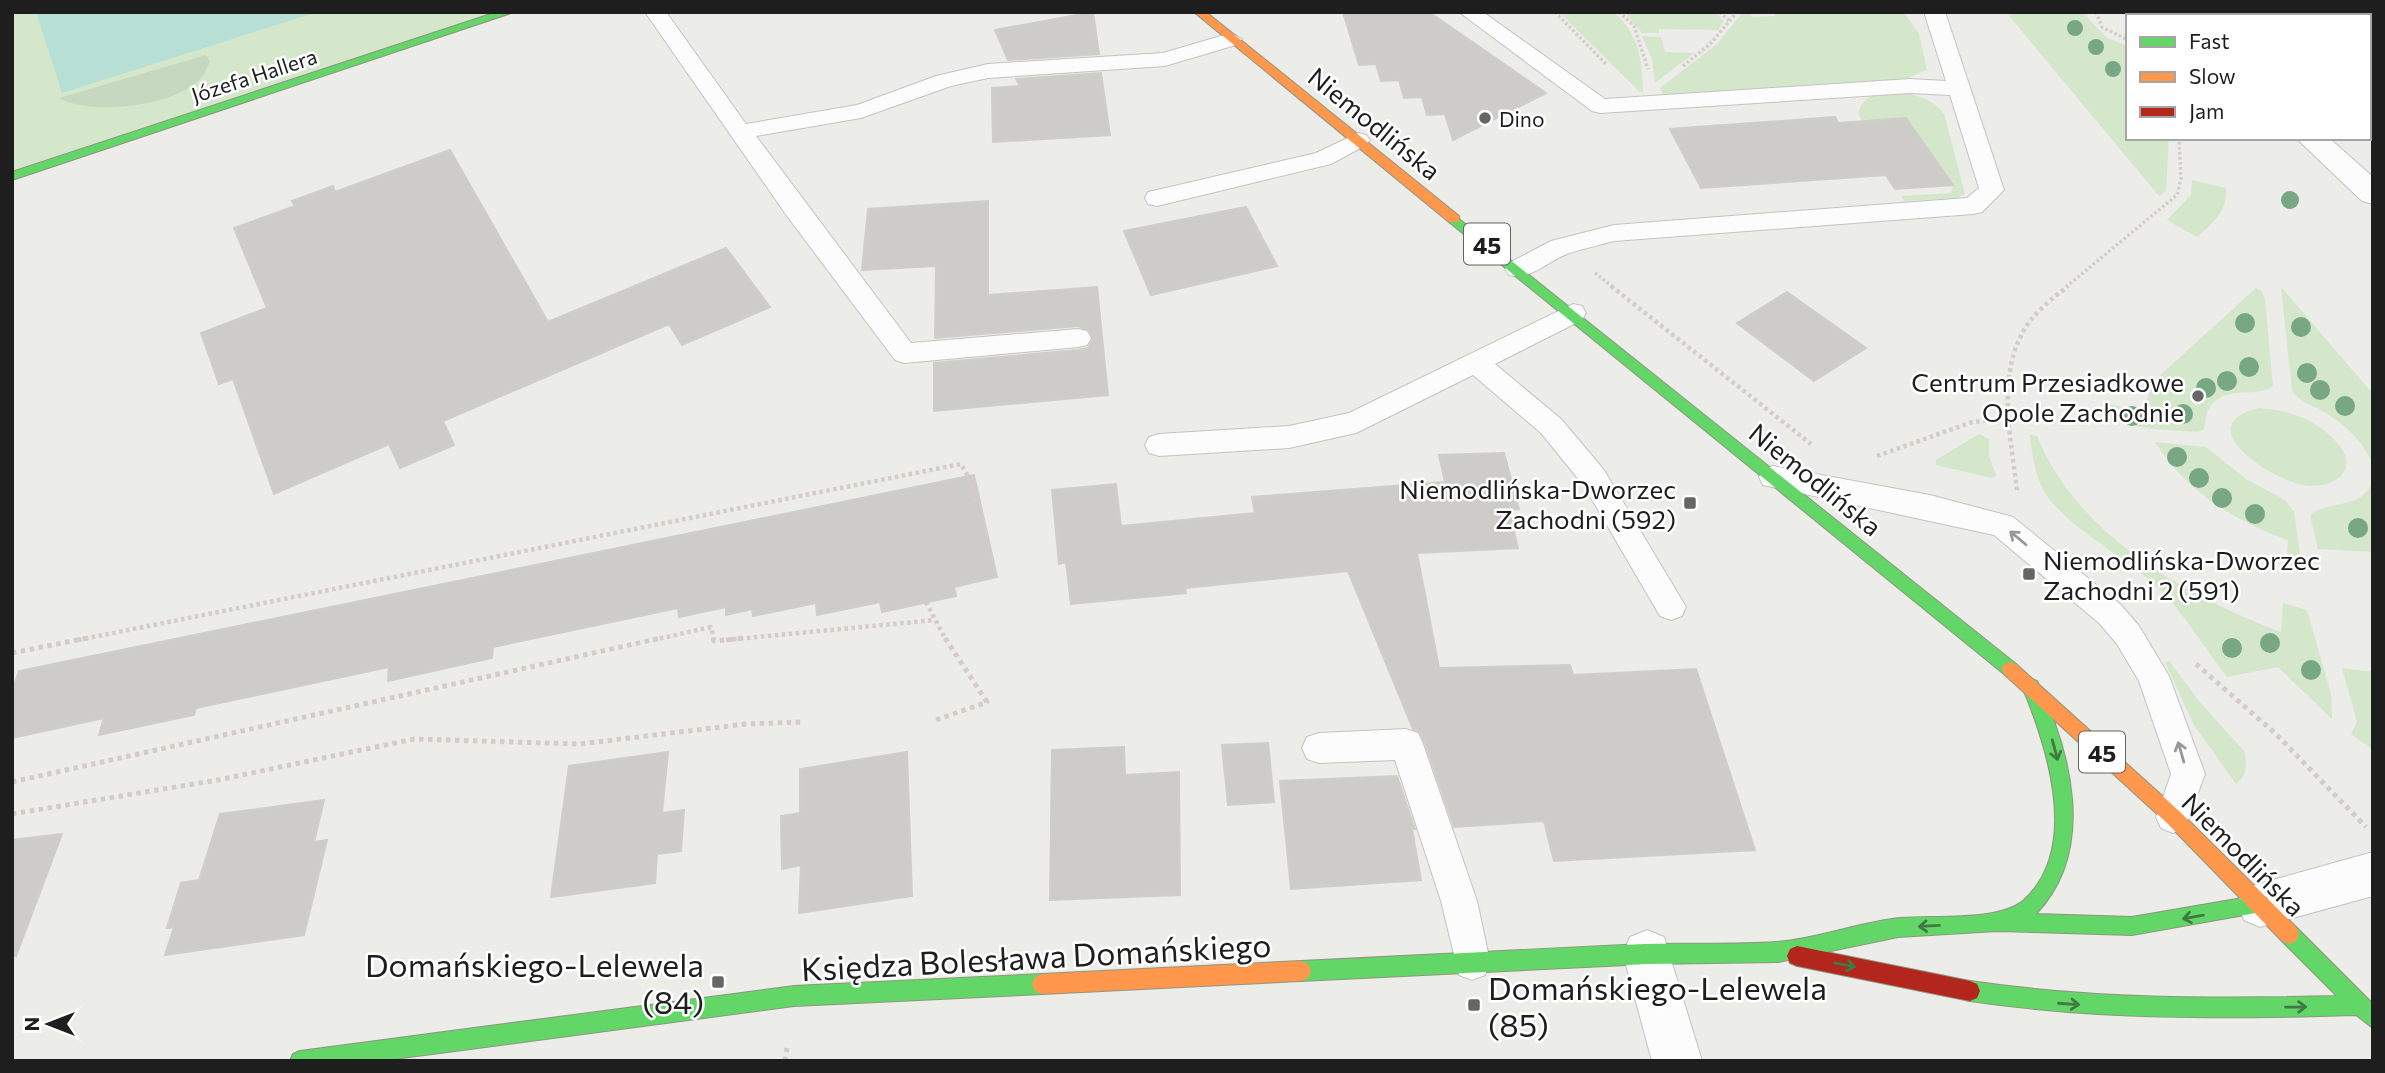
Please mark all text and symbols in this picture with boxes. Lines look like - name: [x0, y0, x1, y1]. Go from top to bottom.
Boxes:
- legend: [2126, 14, 2371, 140]
- text: Fast: [2189, 28, 2230, 53]
- street label: Józefa Hallera: [188, 43, 320, 107]
- street label: Niemodlińska: [1303, 60, 1447, 186]
- text: Slow: [2189, 63, 2236, 88]
- text: Jam: [2189, 98, 2224, 123]
- place label: Dino: [1499, 106, 1544, 131]
- marker: Dino: [1477, 110, 1493, 126]
- road number: 45: [1464, 224, 1510, 264]
- place label: Centrum Przesiadkowe Opole Zachodnie: [1911, 366, 2184, 427]
- marker: Centrum Przesiadkowe Opole Zachodnie: [2190, 388, 2206, 404]
- street label: Niemodlińska: [1744, 416, 1888, 542]
- place label: Niemodlińska-Dworzec Zachodni (592): [1399, 473, 1676, 534]
- marker: Niemodlińska-Dworzec Zachodni (592): [1682, 495, 1698, 511]
- one-way arrow: [2009, 530, 2027, 546]
- place label: Niemodlińska-Dworzec Zachodni 2 (591): [2043, 544, 2320, 605]
- marker: Niemodlińska-Dworzec Zachodni 2 (591): [2021, 566, 2037, 582]
- road number: 45: [2079, 732, 2125, 772]
- one-way arrow: [2049, 738, 2062, 761]
- one-way arrow: [2174, 742, 2187, 764]
- street label: Niemodlińska: [2176, 786, 2312, 922]
- one-way arrow: [2182, 910, 2205, 924]
- one-way arrow: [1918, 920, 1941, 933]
- street label: Księdza Bolesława Domańskiego: [800, 924, 1272, 988]
- place label: Domańskiego-Lelewela (84): [365, 944, 704, 1021]
- one-way arrow: [1833, 959, 1856, 973]
- place label: Domańskiego-Lelewela (85): [1488, 967, 1827, 1044]
- marker: Domańskiego-Lelewela (84): [710, 974, 726, 990]
- north arrow: [14, 989, 84, 1059]
- marker: Domańskiego-Lelewela (85): [1466, 997, 1482, 1013]
- one-way arrow: [2057, 998, 2080, 1011]
- one-way arrow: [2284, 1000, 2307, 1014]
- text: N: [20, 1017, 43, 1031]

